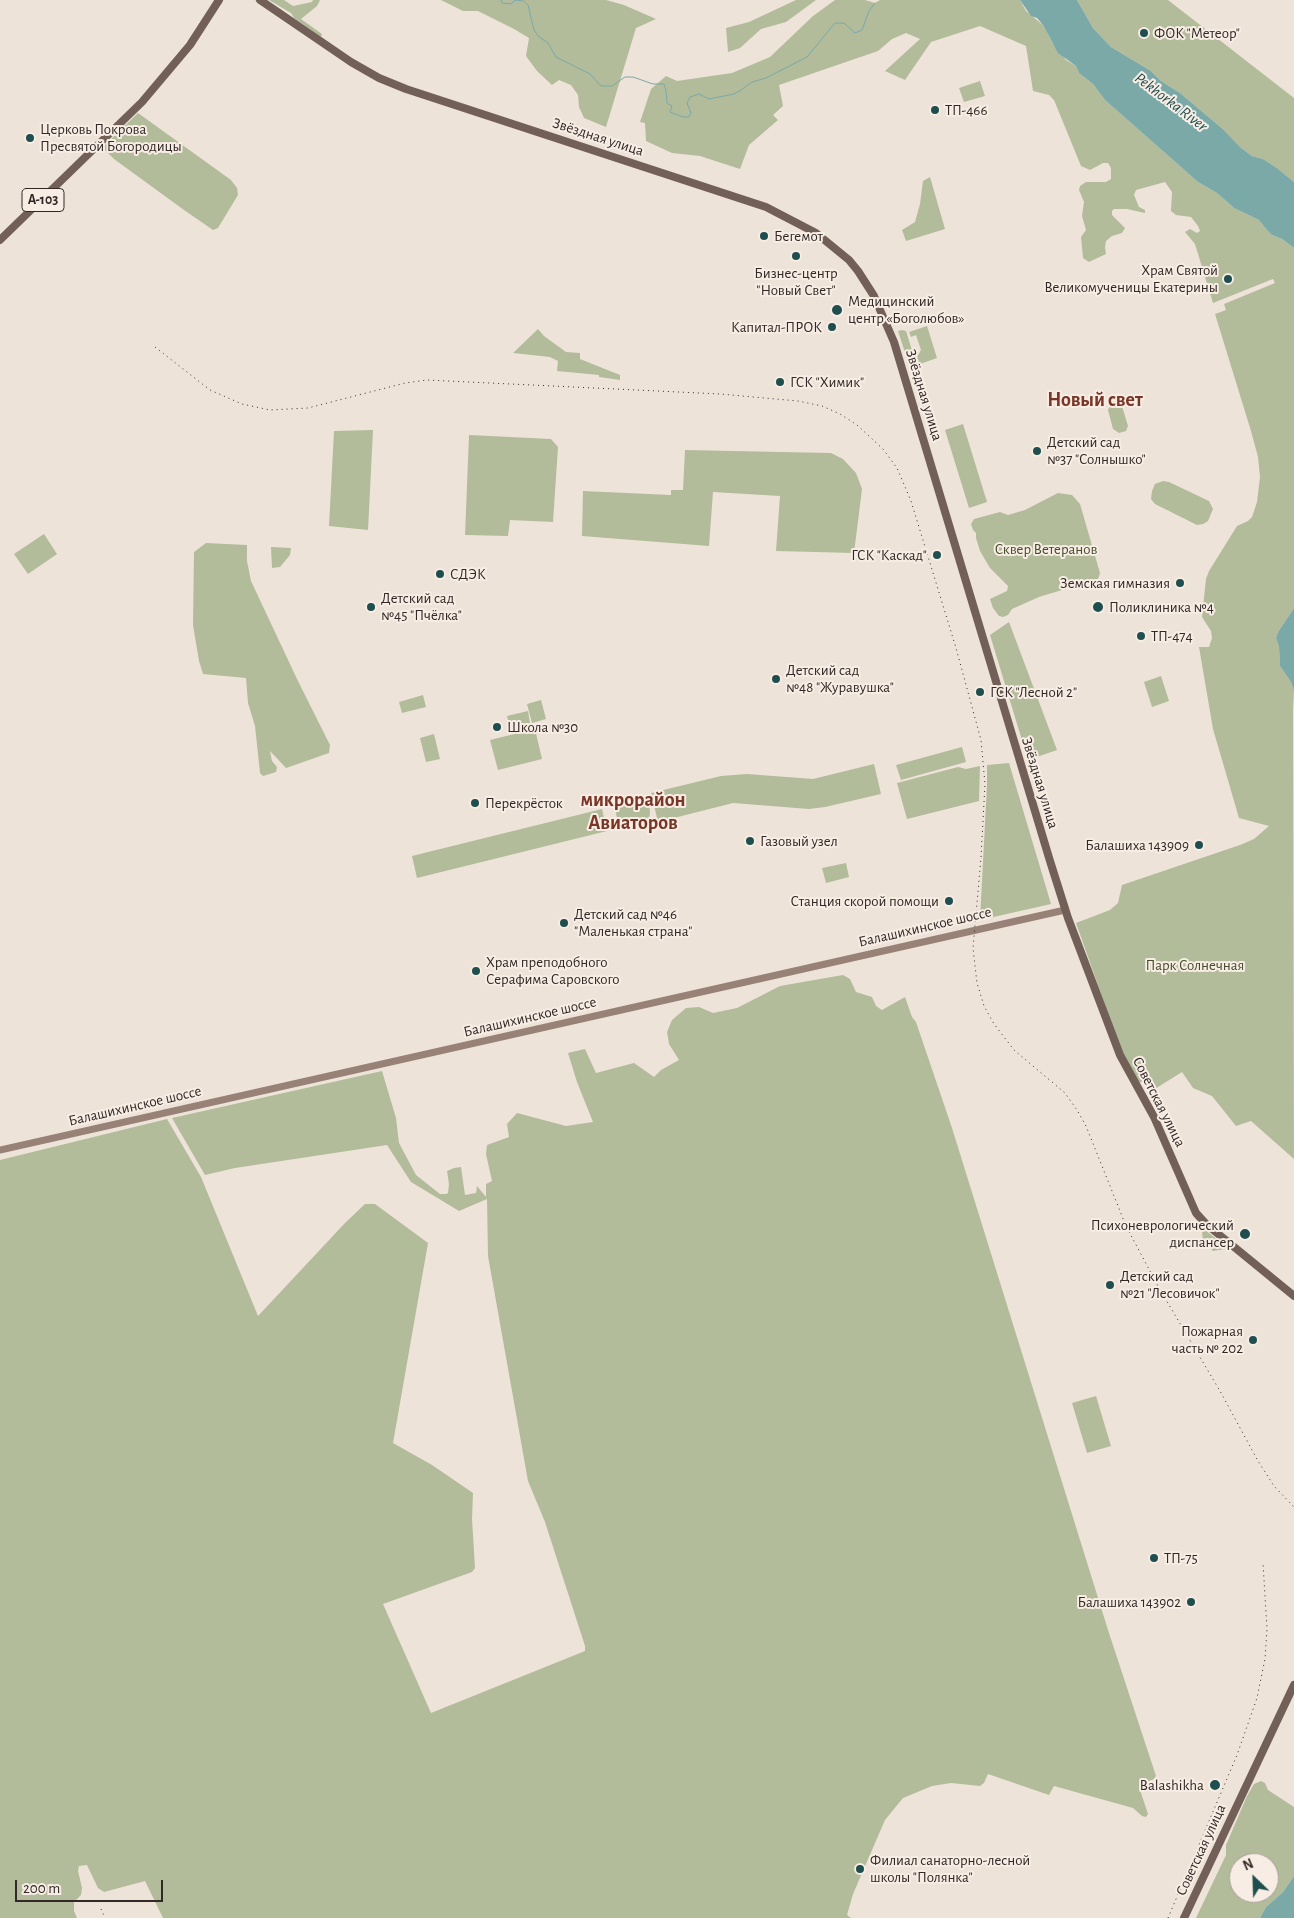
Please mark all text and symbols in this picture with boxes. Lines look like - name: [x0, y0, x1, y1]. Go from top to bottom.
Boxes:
- place label: ФОК "Метеор": [1154, 24, 1240, 42]
- marker: ФОК "Метеор": [1138, 27, 1150, 39]
- water label: Pekhorka River: [1131, 68, 1211, 136]
- place label: ТП-466: [945, 101, 987, 119]
- marker: ТП-466: [929, 104, 941, 116]
- street label: Звёздная улица: [550, 114, 646, 160]
- place label: Церковь Покрова Пресвятой Богородицы: [40, 120, 182, 155]
- marker: Церковь Покрова Пресвятой Богородицы: [24, 132, 36, 144]
- road number: А-103: [22, 188, 64, 212]
- place label: Бегемот: [774, 227, 823, 245]
- marker: Бегемот: [758, 230, 770, 242]
- marker: Бизнес-центр "Новый Свет": [790, 250, 802, 262]
- place label: Храм Святой Великомученицы Екатерины: [1044, 261, 1218, 296]
- place label: Бизнес-центр "Новый Свет": [754, 264, 838, 299]
- marker: Храм Святой Великомученицы Екатерины: [1222, 273, 1234, 285]
- place label: Медицинский центр «Боголюбов»: [848, 292, 964, 327]
- marker: Медицинский центр «Боголюбов»: [830, 303, 844, 317]
- place label: Капитал-ПРОК: [731, 318, 822, 336]
- marker: Капитал-ПРОК: [826, 321, 838, 333]
- street label: Звёздная улица: [902, 347, 946, 443]
- place label: ГСК "Химик": [790, 373, 864, 391]
- marker: ГСК "Химик": [774, 376, 786, 388]
- district label: Новый свет: [1047, 388, 1143, 412]
- place label: Детский сад №37 "Солнышко": [1047, 433, 1146, 468]
- marker: Детский сад №37 "Солнышко": [1031, 445, 1043, 457]
- park label: Сквер Ветеранов: [995, 540, 1097, 558]
- place label: ГСК "Каскад": [851, 546, 927, 564]
- marker: ГСК "Каскад": [931, 549, 943, 561]
- place label: СДЭК: [450, 565, 486, 583]
- marker: СДЭК: [434, 568, 446, 580]
- place label: Земская гимназия: [1060, 574, 1170, 592]
- marker: Земская гимназия: [1174, 577, 1186, 589]
- place label: Детский сад №45 "Пчёлка": [381, 589, 462, 624]
- place label: Поликлиника №4: [1109, 598, 1214, 616]
- marker: Поликлиника №4: [1091, 600, 1105, 614]
- marker: Детский сад №45 "Пчёлка": [365, 601, 377, 613]
- place label: ТП-474: [1151, 627, 1193, 645]
- marker: ТП-474: [1135, 630, 1147, 642]
- place label: Детский сад №48 "Журавушка": [786, 661, 894, 696]
- marker: Детский сад №48 "Журавушка": [770, 673, 782, 685]
- place label: ГСК "Лесной 2": [990, 683, 1077, 701]
- marker: ГСК "Лесной 2": [974, 686, 986, 698]
- place label: Школа №30: [507, 718, 578, 736]
- marker: Школа №30: [491, 721, 503, 733]
- street label: Звёздная улица: [1018, 735, 1062, 831]
- district label: микрорайон Авиаторов: [581, 788, 685, 835]
- place label: Перекрёсток: [485, 794, 563, 812]
- marker: Перекрёсток: [469, 797, 481, 809]
- place label: Газовый узел: [760, 832, 838, 850]
- marker: Газовый узел: [744, 835, 756, 847]
- place label: Балашиха 143909: [1085, 836, 1189, 854]
- marker: Балашиха 143909: [1193, 839, 1205, 851]
- place label: Станция скорой помощи: [791, 892, 939, 910]
- marker: Станция скорой помощи: [943, 895, 955, 907]
- street label: Балашихинское шоссе: [857, 903, 993, 951]
- place label: Детский сад №46 "Маленькая страна": [574, 905, 692, 940]
- marker: Детский сад №46 "Маленькая страна": [558, 917, 570, 929]
- place label: Храм преподобного Серафима Саровского: [486, 953, 620, 988]
- park label: Парк Солнечная: [1146, 956, 1244, 974]
- marker: Храм преподобного Серафима Саровского: [470, 965, 482, 977]
- street label: Балашихинское шоссе: [462, 993, 598, 1041]
- street label: Советская улица: [1129, 1054, 1189, 1150]
- street label: Балашихинское шоссе: [67, 1082, 203, 1130]
- place label: Психоневрологический диспансер: [1091, 1216, 1234, 1251]
- marker: Психоневрологический диспансер: [1238, 1227, 1252, 1241]
- place label: Детский сад №21 "Лесовичок": [1120, 1267, 1220, 1302]
- marker: Детский сад №21 "Лесовичок": [1104, 1279, 1116, 1291]
- place label: Пожарная часть № 202: [1172, 1322, 1243, 1357]
- marker: Пожарная часть № 202: [1247, 1334, 1259, 1346]
- place label: ТП-75: [1164, 1549, 1198, 1567]
- marker: ТП-75: [1148, 1552, 1160, 1564]
- place label: Балашиха 143902: [1077, 1593, 1181, 1611]
- marker: Балашиха 143902: [1185, 1596, 1197, 1608]
- place label: Balashikha: [1140, 1776, 1204, 1794]
- marker: Balashikha: [1208, 1778, 1222, 1792]
- street label: Советская улица: [1172, 1801, 1230, 1899]
- place label: Филиал санаторно-лесной школы "Полянка": [870, 1851, 1030, 1886]
- north arrow: [1229, 1853, 1279, 1903]
- text: N: [1241, 1857, 1256, 1874]
- marker: Филиал санаторно-лесной школы "Полянка": [854, 1863, 866, 1875]
- scale bar: [18, 1870, 165, 1902]
- text: 200 m: [23, 1881, 60, 1896]

